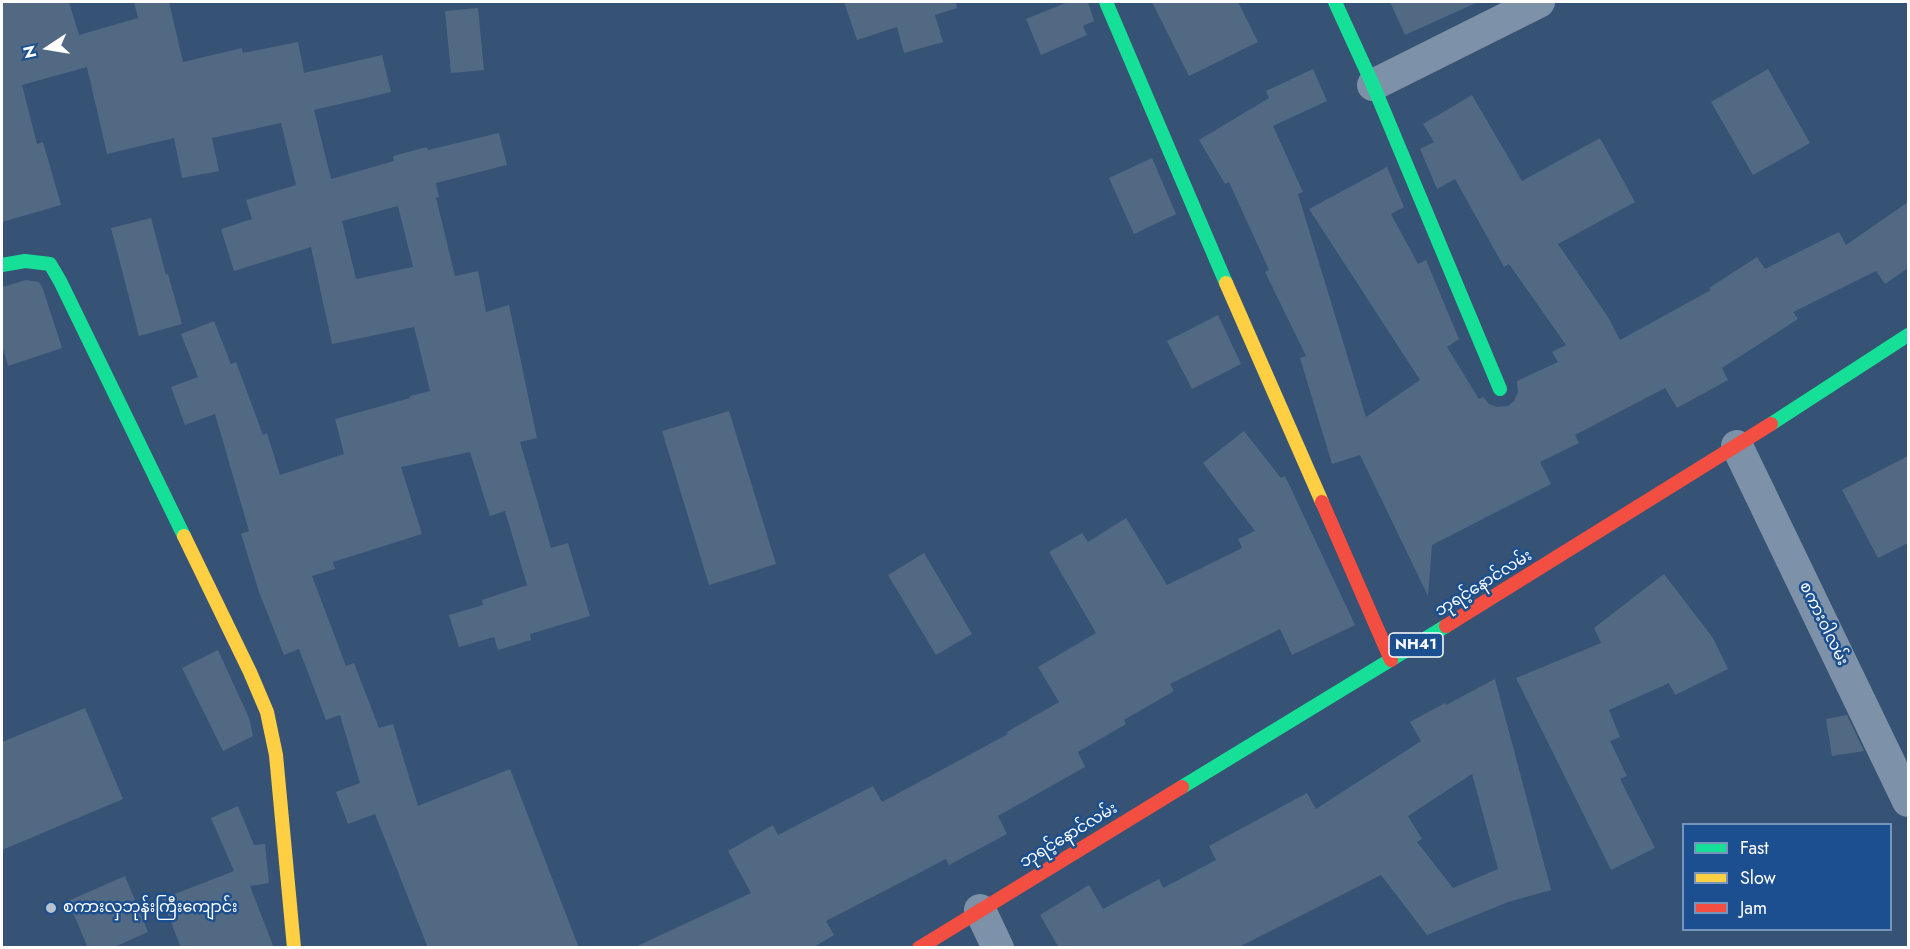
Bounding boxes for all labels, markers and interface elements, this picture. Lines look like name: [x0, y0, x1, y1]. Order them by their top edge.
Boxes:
north arrow: [18, 18, 78, 78]
text: N: [17, 43, 42, 60]
street label: ဘုရင့်နောင်လမ်း: [1432, 547, 1536, 621]
street label: စကားဝါလမ်း: [1794, 579, 1852, 669]
road number: NH41: [1389, 633, 1443, 657]
street label: ဘုရင့်နောင်လမ်း: [1017, 799, 1121, 873]
legend: [1682, 823, 1892, 931]
text: Fast: [1740, 835, 1769, 861]
text: Slow: [1740, 865, 1776, 891]
text: Jam: [1740, 895, 1767, 921]
place label: စကားလှဘုန်းကြီးကျောင်း: [63, 898, 238, 918]
marker: စကားလှဘုန်းကြီးကျောင်း: [44, 901, 58, 915]

